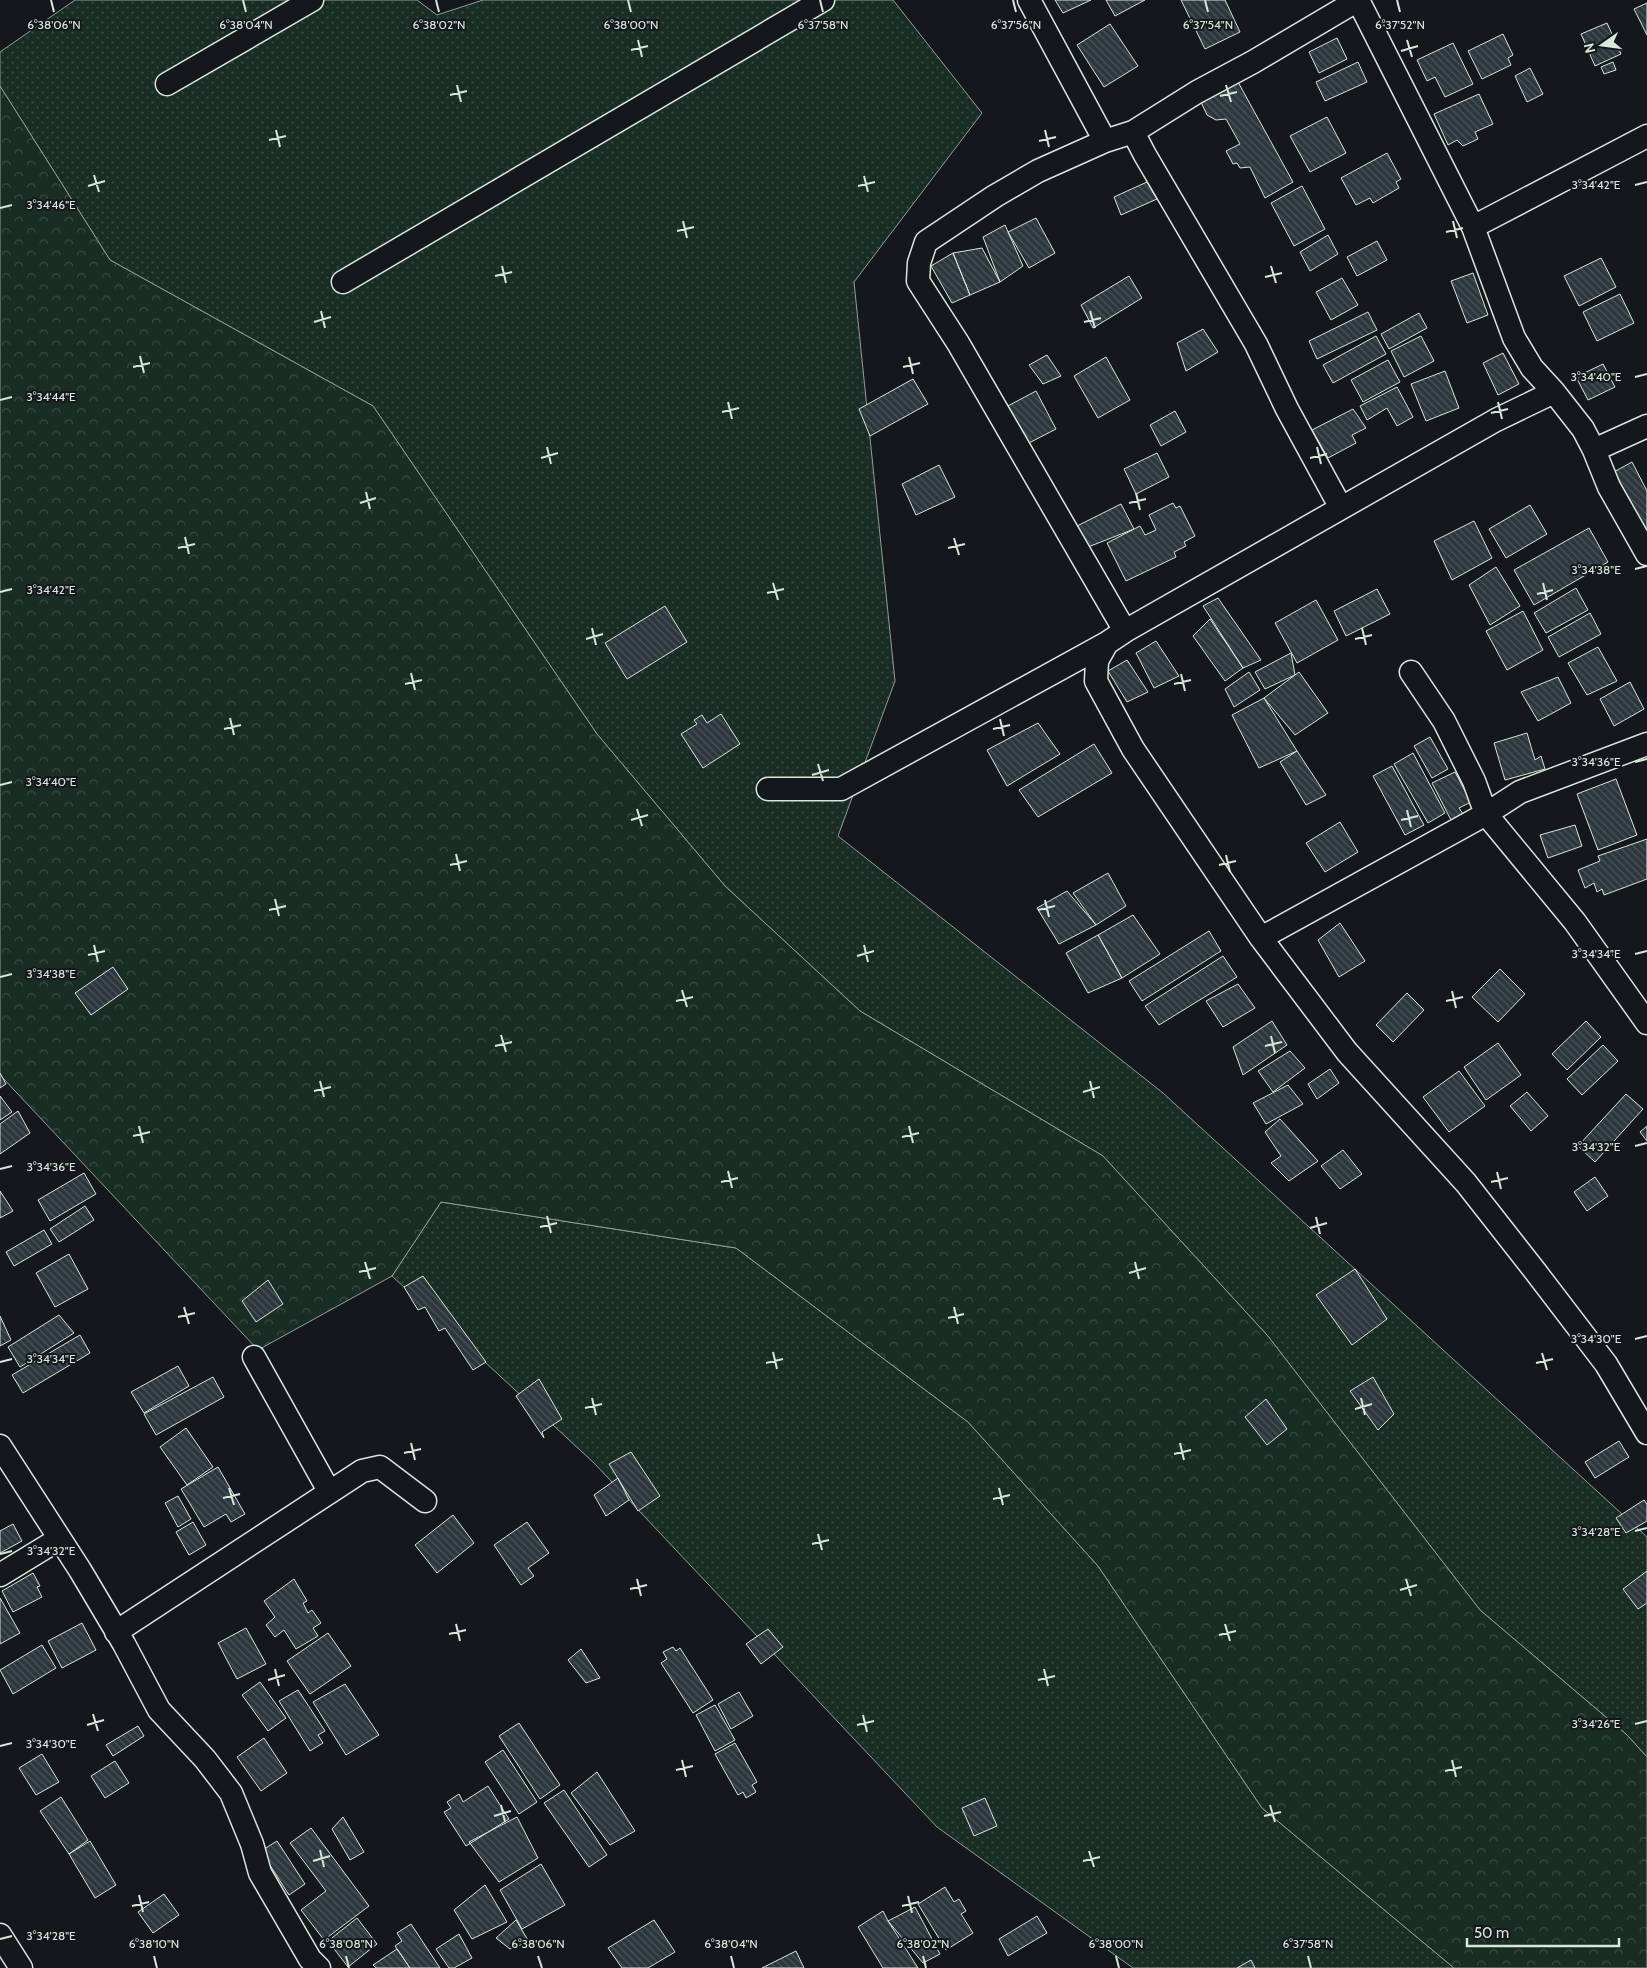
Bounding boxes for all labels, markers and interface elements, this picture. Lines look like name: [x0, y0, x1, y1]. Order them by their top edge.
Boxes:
text: 6°38'06"N: [27, 17, 81, 32]
text: 6°38'04"N: [219, 17, 273, 32]
text: 6°38'02"N: [413, 17, 465, 32]
text: 6°38'00"N: [603, 17, 659, 32]
text: 6°37'58"N: [798, 17, 848, 32]
text: 6°37'56"N: [991, 17, 1041, 32]
text: 6°37'54"N: [1183, 17, 1233, 32]
text: 6°37'52"N: [1375, 17, 1425, 32]
north arrow: [1577, 20, 1627, 70]
text: N: [1579, 41, 1599, 55]
text: 3°34'42"E: [1572, 177, 1621, 192]
text: 3°34'46"E: [26, 197, 76, 212]
text: 3°34'40"E: [1571, 369, 1622, 384]
text: 3°34'44"E: [26, 389, 76, 404]
text: 3°34'38"E: [1571, 562, 1621, 577]
text: 3°34'42"E: [27, 582, 76, 597]
text: 3°34'36"E: [1571, 754, 1621, 769]
text: 3°34'40"E: [26, 774, 77, 789]
text: 3°34'34"E: [1571, 946, 1621, 961]
text: 3°34'38"E: [26, 966, 76, 981]
text: 3°34'32"E: [1572, 1139, 1621, 1154]
text: 3°34'36"E: [26, 1159, 76, 1174]
text: 3°34'30"E: [1571, 1331, 1622, 1346]
text: 3°34'34"E: [26, 1351, 76, 1366]
text: 3°34'28"E: [1571, 1524, 1621, 1539]
text: 3°34'32"E: [27, 1543, 76, 1558]
text: 3°34'26"E: [1572, 1716, 1621, 1731]
text: 3°34'30"E: [26, 1736, 77, 1751]
scale bar: [1467, 1916, 1620, 1948]
text: 50 m: [1474, 1924, 1509, 1942]
text: 3°34'28"E: [26, 1928, 76, 1943]
text: 6°38'10"N: [129, 1936, 179, 1951]
text: 6°38'08"N: [319, 1936, 373, 1951]
text: 6°38'06"N: [511, 1936, 565, 1951]
text: 6°38'04"N: [704, 1936, 758, 1951]
text: 6°38'02"N: [897, 1936, 949, 1951]
text: 6°38'00"N: [1088, 1936, 1144, 1951]
text: 6°37'58"N: [1283, 1936, 1333, 1951]

